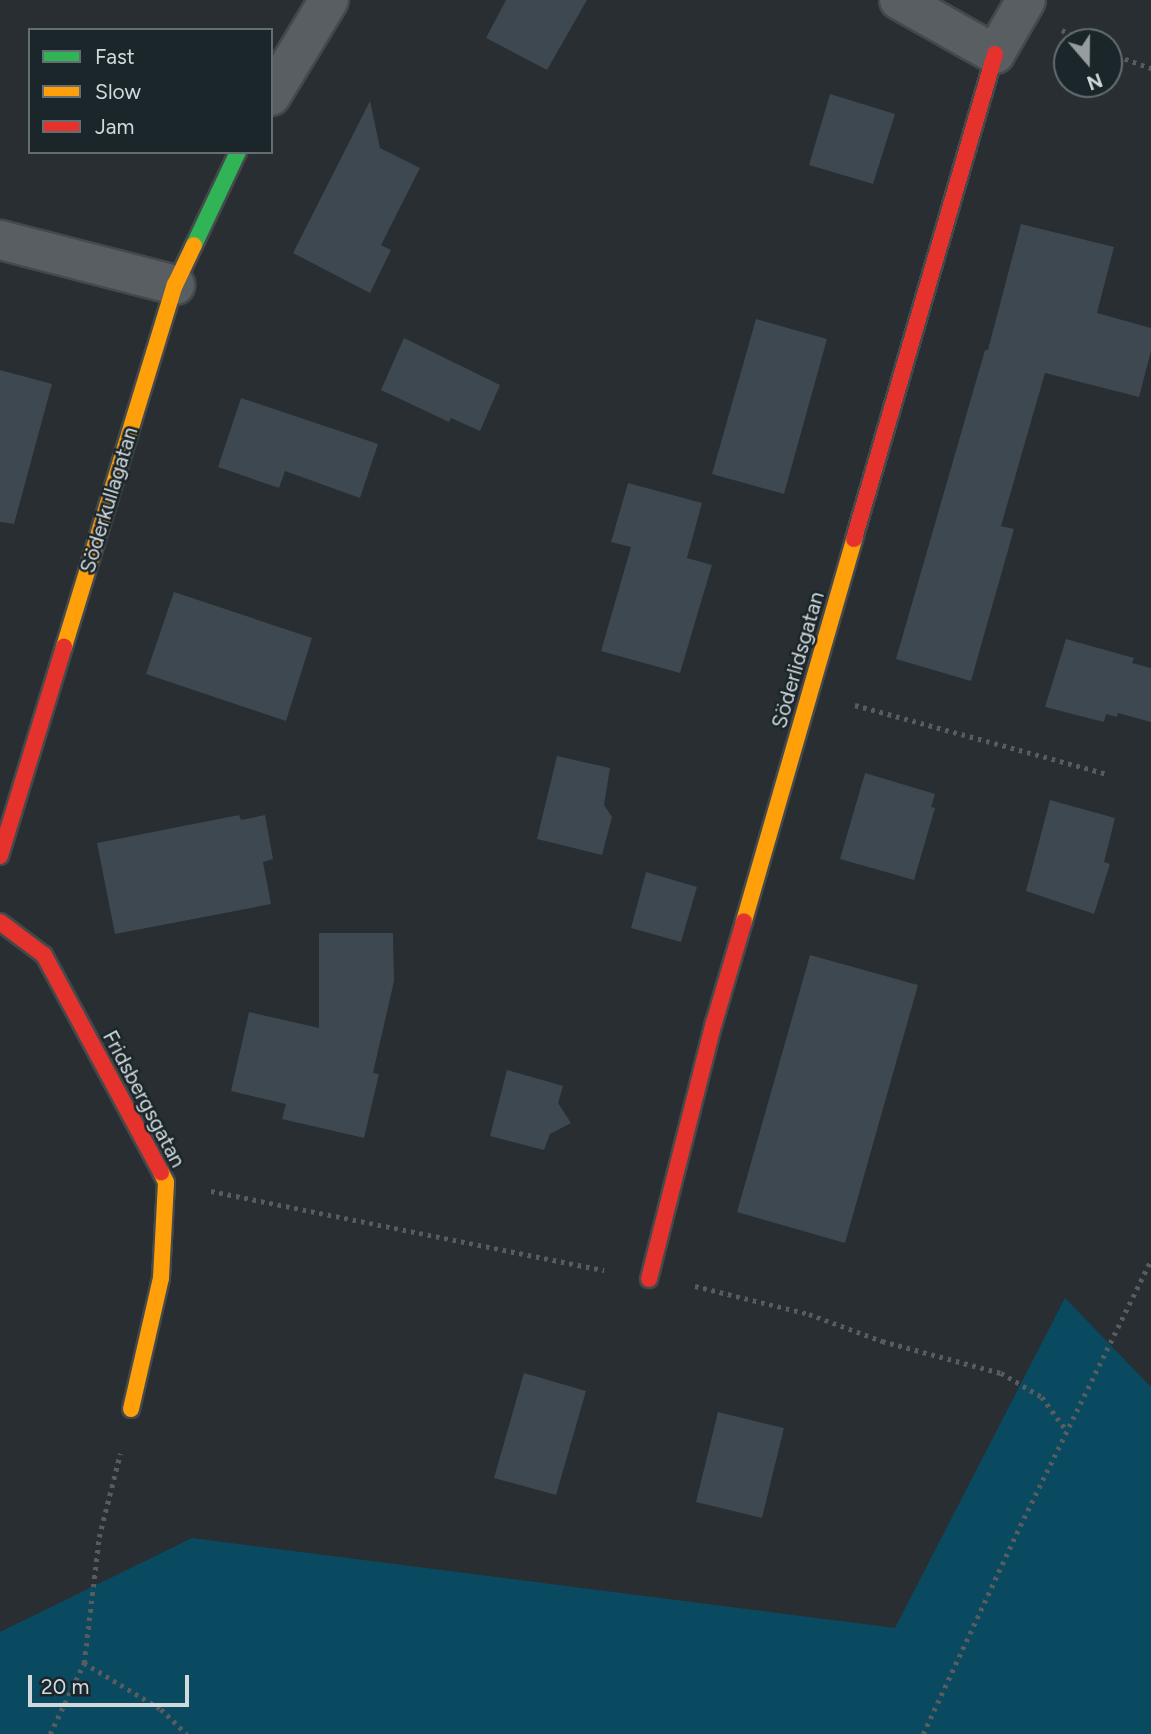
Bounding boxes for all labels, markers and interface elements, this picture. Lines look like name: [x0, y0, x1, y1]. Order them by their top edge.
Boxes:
legend: [28, 28, 273, 154]
north arrow: [1053, 28, 1123, 98]
text: Fast: [95, 44, 135, 69]
text: N: [1084, 68, 1106, 95]
text: Slow: [95, 79, 141, 104]
text: Jam: [95, 114, 134, 139]
street label: Söderkullagatan: [75, 424, 143, 576]
street label: Söderlidsgatan: [766, 589, 830, 731]
street label: Fridsbergsgatan: [97, 1026, 191, 1172]
scale bar: [32, 1660, 192, 1704]
text: 20 m: [41, 1674, 89, 1699]

